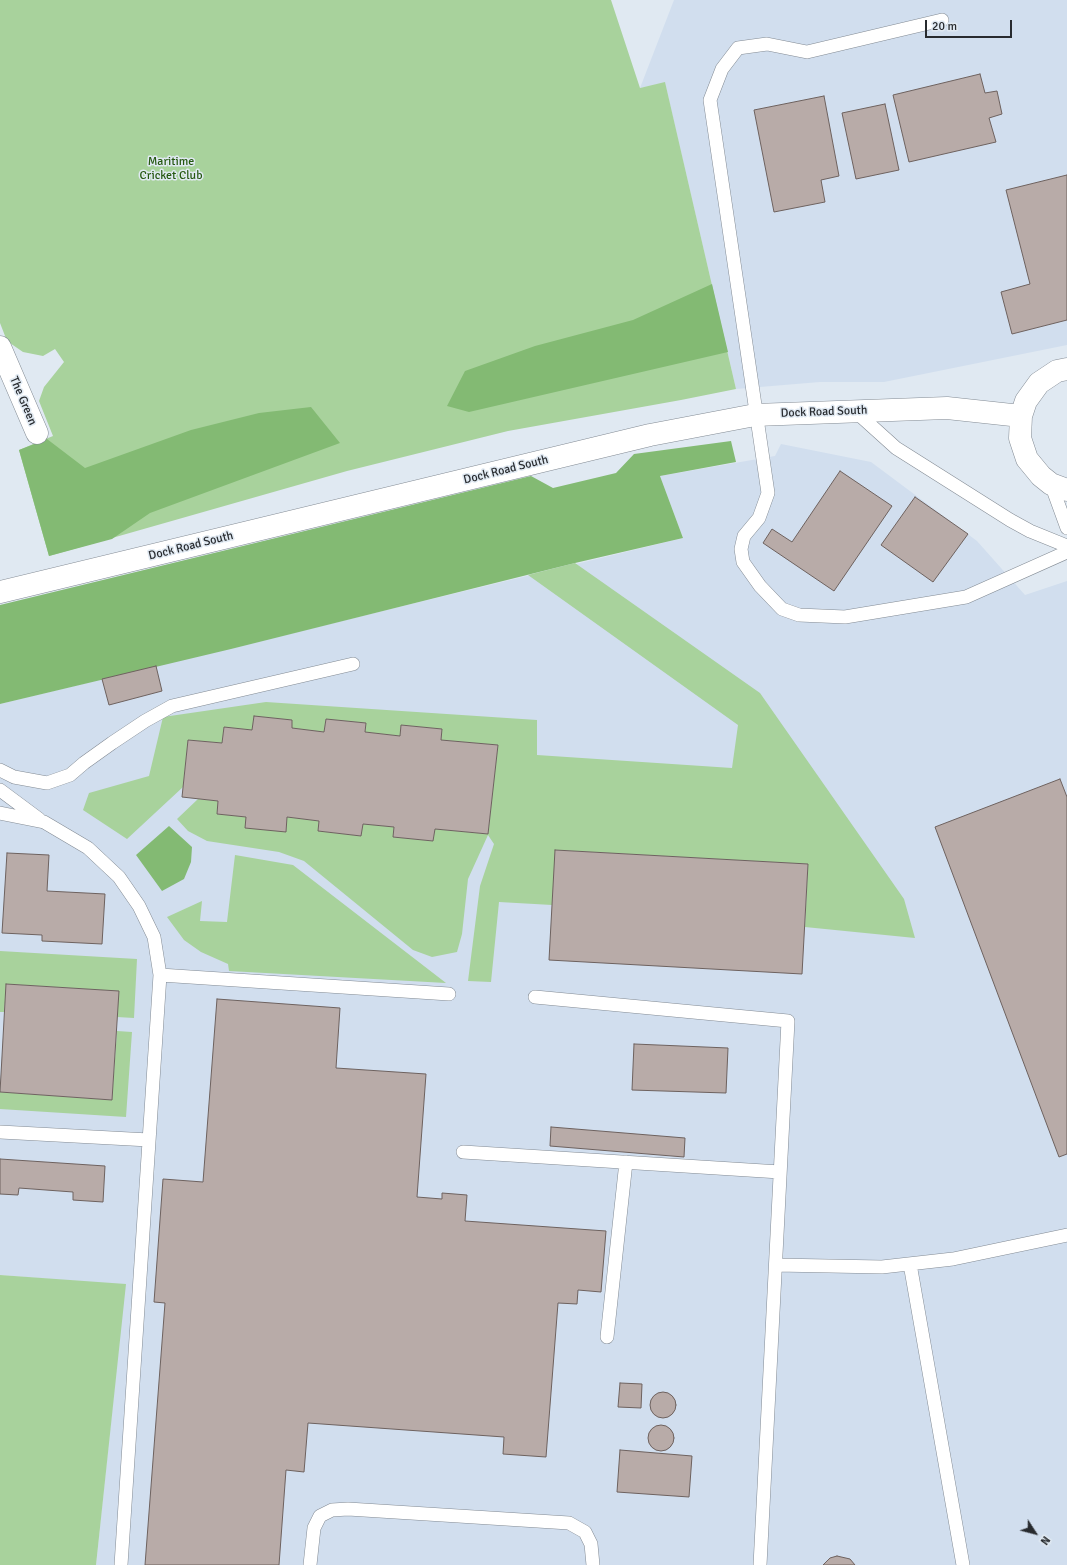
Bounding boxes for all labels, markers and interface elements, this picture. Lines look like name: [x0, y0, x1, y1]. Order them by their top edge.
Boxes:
scale bar: [927, 12, 1014, 38]
text: 20 m: [932, 19, 957, 34]
park label: Maritime Cricket Club: [140, 155, 202, 183]
street label: The Green: [6, 374, 40, 428]
street label: Dock Road South: [780, 403, 868, 421]
street label: Dock Road South: [462, 453, 550, 487]
street label: Dock Road South: [147, 529, 235, 563]
north arrow: [1015, 1513, 1055, 1553]
text: N: [1038, 1533, 1053, 1547]

